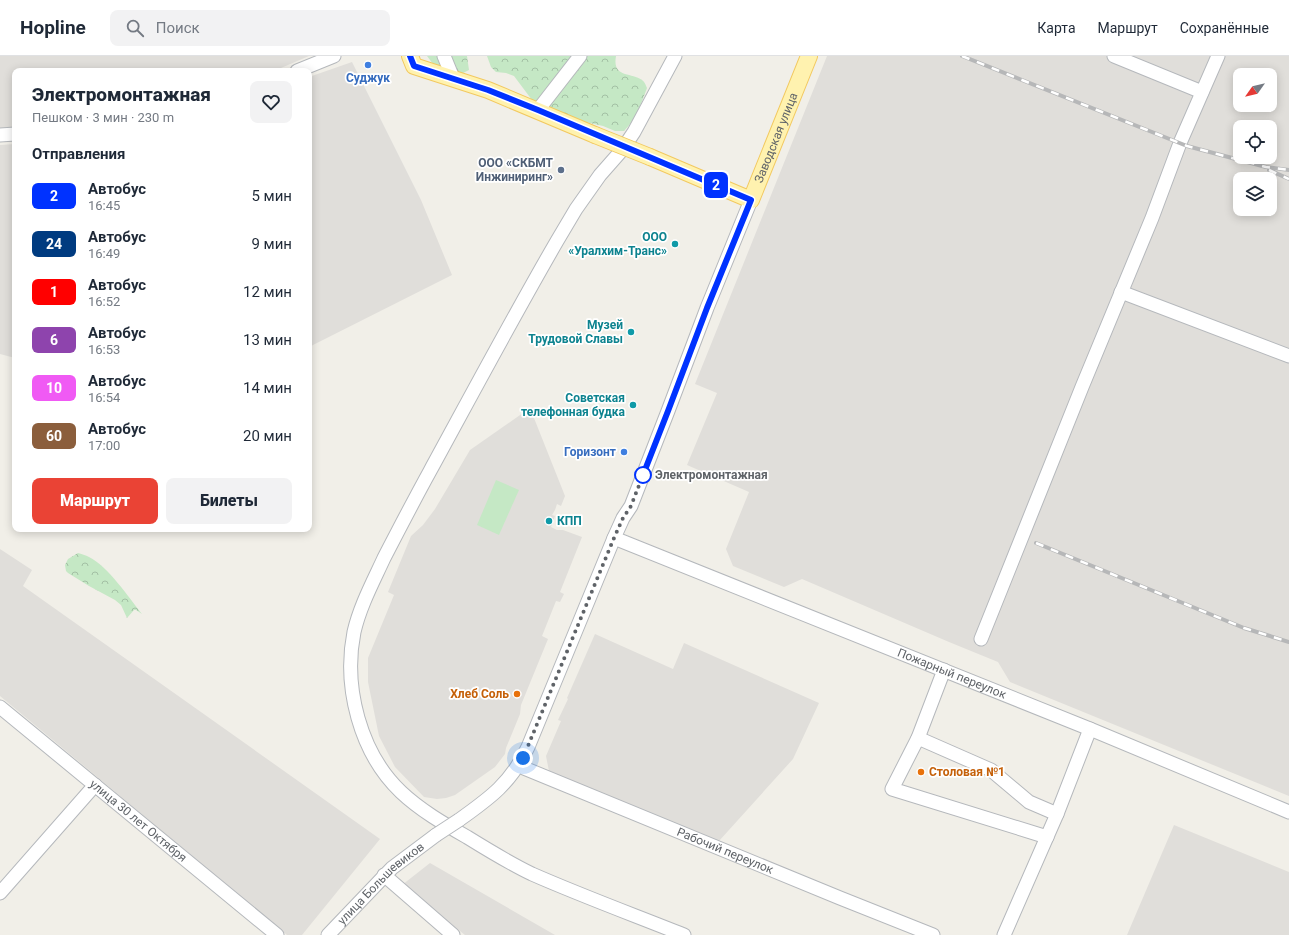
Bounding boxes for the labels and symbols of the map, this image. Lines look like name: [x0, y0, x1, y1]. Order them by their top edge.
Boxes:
marker: Суджук: [363, 60, 373, 70]
north arrow: [1233, 68, 1277, 112]
place label: Суджук: [346, 71, 390, 85]
street label: Заводская улица: [752, 90, 801, 185]
place label: ООО «СКБМТ Инжиниринг»: [476, 156, 554, 184]
marker: ООО «СКБМТ Инжиниринг»: [556, 165, 566, 175]
line badge: 2: [703, 172, 729, 198]
place label: ООО «Уралхим-Транс»: [568, 230, 667, 258]
marker: ООО «Уралхим-Транс»: [670, 239, 680, 249]
place label: Музей Трудовой Славы: [528, 318, 623, 346]
marker: Музей Трудовой Славы: [626, 327, 636, 337]
place label: Советская телефонная будка: [521, 391, 626, 419]
marker: Советская телефонная будка: [628, 400, 638, 410]
place label: Горизонт: [564, 445, 616, 459]
marker: Горизонт: [619, 447, 629, 457]
marker: Электромонтажная: [634, 466, 652, 484]
place label: Электромонтажная: [655, 468, 768, 482]
place label: КПП: [557, 514, 582, 528]
marker: КПП: [544, 516, 554, 526]
street label: Пожарный переулок: [895, 645, 1009, 702]
place label: Хлеб Соль: [450, 687, 509, 701]
marker: Хлеб Соль: [512, 689, 522, 699]
your location: [513, 748, 533, 768]
place label: Столовая №1: [929, 765, 1005, 779]
marker: Столовая №1: [916, 767, 926, 777]
street label: улица 30 лет Октября: [87, 777, 190, 865]
street label: Рабочий переулок: [675, 825, 776, 877]
street label: улица Большевиков: [335, 839, 427, 927]

